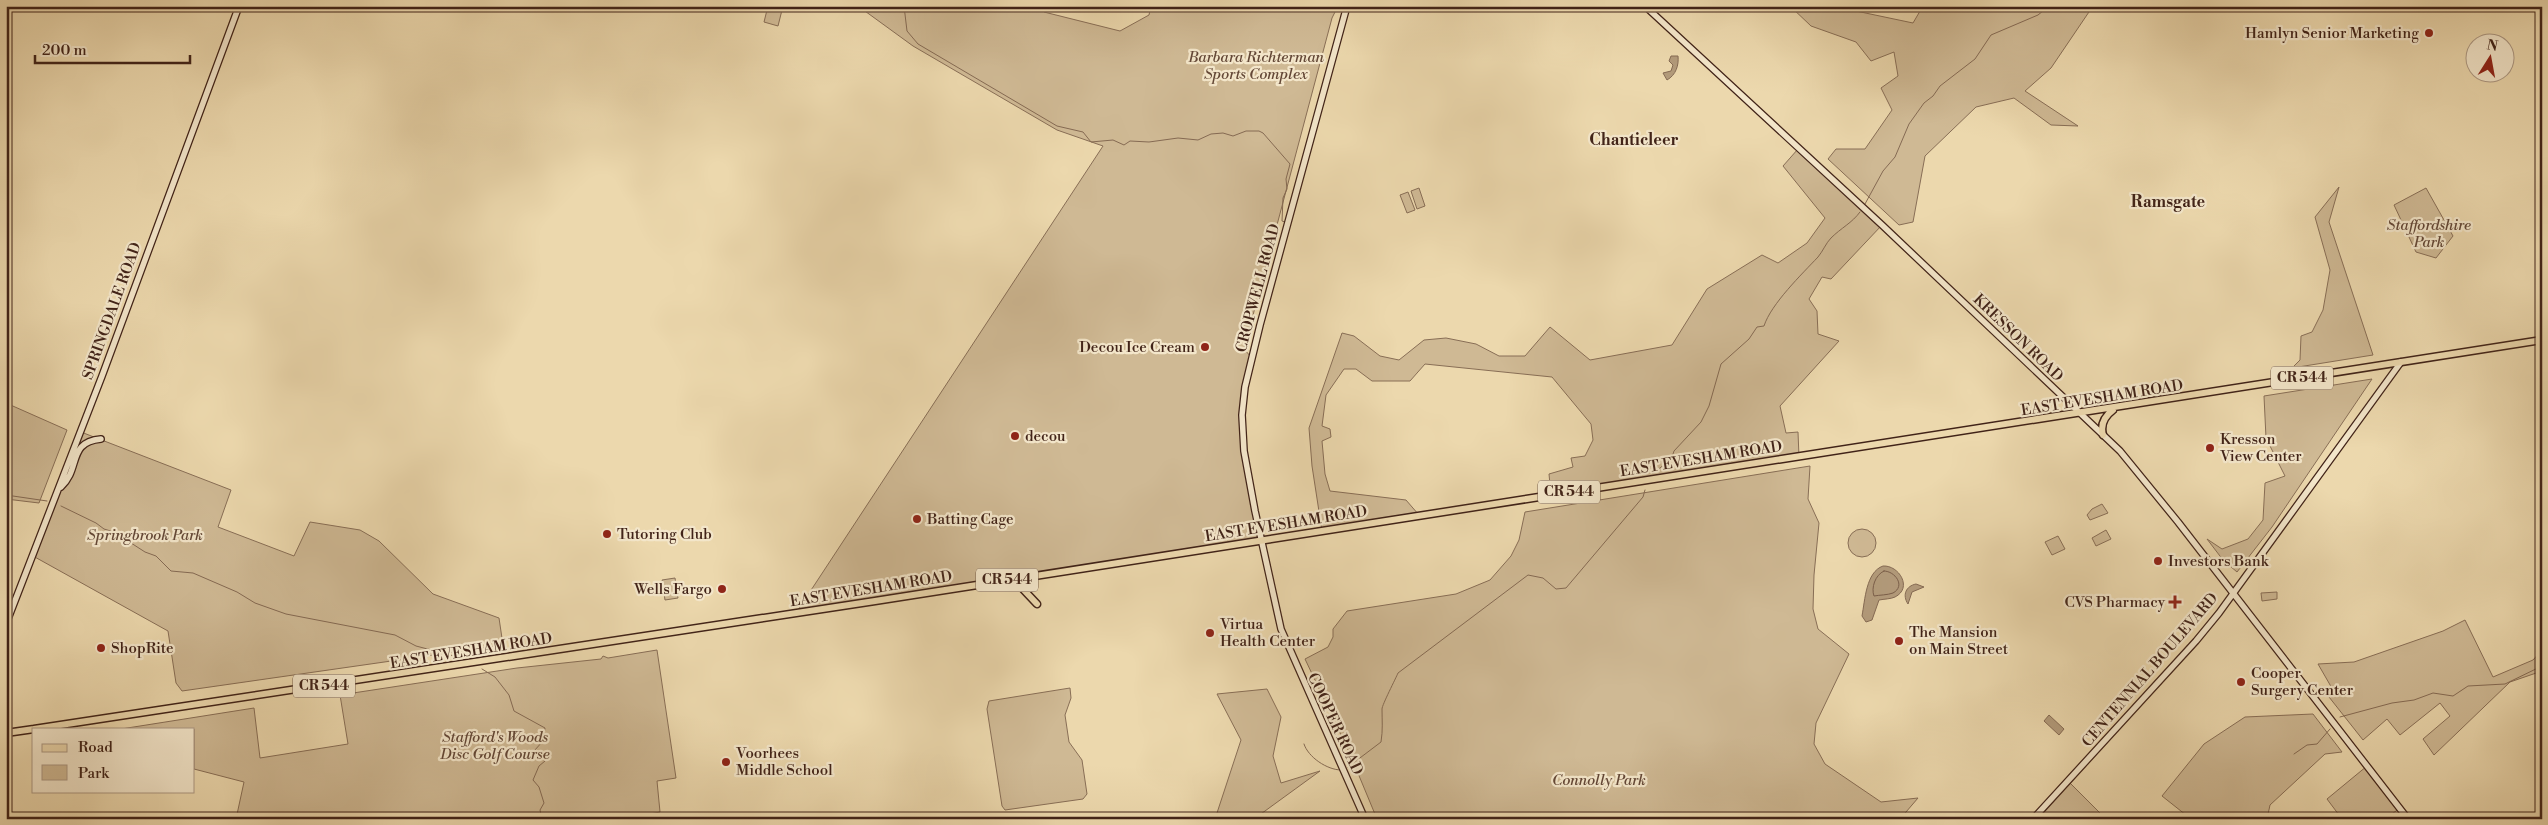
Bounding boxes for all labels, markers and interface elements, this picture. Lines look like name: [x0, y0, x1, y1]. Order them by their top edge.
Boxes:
place label: Hamlyn Senior Marketing: [2245, 24, 2419, 43]
marker: Hamlyn Senior Marketing: [2423, 27, 2435, 39]
scale bar: [35, 32, 190, 64]
north arrow: [2466, 32, 2516, 82]
text: N: [2485, 36, 2499, 56]
text: 200 m: [42, 41, 87, 60]
park label: Barbara Richterman Sports Complex: [1187, 48, 1324, 84]
district label: Chanticleer: [1589, 130, 1679, 150]
district label: Ramsgate: [2131, 192, 2206, 212]
park label: Staffordshire Park: [2387, 216, 2471, 252]
street label: CROPWELL ROAD: [1232, 221, 1284, 355]
street label: SPRINGDALE ROAD: [78, 240, 146, 382]
street label: KRESSON ROAD: [1969, 290, 2067, 386]
place label: Decou Ice Cream: [1079, 338, 1195, 357]
marker: Decou Ice Cream: [1199, 341, 1211, 353]
road number: CR 544: [2271, 366, 2333, 389]
street label: EAST EVESHAM ROAD: [2020, 376, 2184, 420]
place label: decou: [1025, 427, 1066, 446]
marker: decou: [1009, 430, 1021, 442]
place label: Kresson View Center: [2219, 430, 2302, 466]
street label: EAST EVESHAM ROAD: [1619, 437, 1783, 481]
marker: Kresson View Center: [2204, 442, 2216, 454]
road number: CR 544: [1538, 481, 1600, 504]
street label: EAST EVESHAM ROAD: [1204, 502, 1368, 546]
place label: Batting Cage: [926, 510, 1014, 529]
marker: Batting Cage: [911, 513, 923, 525]
place label: Tutoring Club: [617, 525, 712, 544]
park label: Springbrook Park: [87, 526, 203, 545]
marker: Tutoring Club: [601, 528, 613, 540]
place label: Investors Bank: [2168, 552, 2270, 571]
marker: Investors Bank: [2152, 555, 2164, 567]
street label: EAST EVESHAM ROAD: [789, 567, 953, 611]
road number: CR 544: [976, 568, 1038, 592]
place label: Wells Fargo: [633, 580, 712, 599]
marker: Wells Fargo: [716, 583, 728, 595]
street label: CENTENNIAL BOULEVARD: [2078, 589, 2222, 751]
place label: CVS Pharmacy: [2064, 593, 2166, 612]
marker: CVS Pharmacy: [2169, 596, 2181, 608]
place label: Virtua Health Center: [1219, 615, 1316, 651]
place label: The Mansion on Main Street: [1909, 623, 2009, 659]
marker: Virtua Health Center: [1204, 627, 1216, 639]
street label: EAST EVESHAM ROAD: [389, 629, 553, 673]
marker: The Mansion on Main Street: [1893, 635, 1905, 647]
place label: ShopRite: [111, 639, 174, 658]
marker: ShopRite: [95, 642, 107, 654]
place label: Cooper Surgery Center: [2251, 664, 2354, 700]
street label: COOPER ROAD: [1303, 670, 1367, 778]
road number: CR 544: [293, 674, 355, 698]
marker: Cooper Surgery Center: [2235, 676, 2247, 688]
legend: [32, 728, 195, 792]
park label: Stafford's Woods Disc Golf Course: [439, 728, 550, 764]
text: Road: [78, 738, 113, 757]
place label: Voorhees Middle School: [735, 744, 833, 780]
marker: Voorhees Middle School: [720, 756, 732, 768]
text: Park: [78, 764, 110, 783]
park label: Connolly Park: [1552, 771, 1646, 790]

